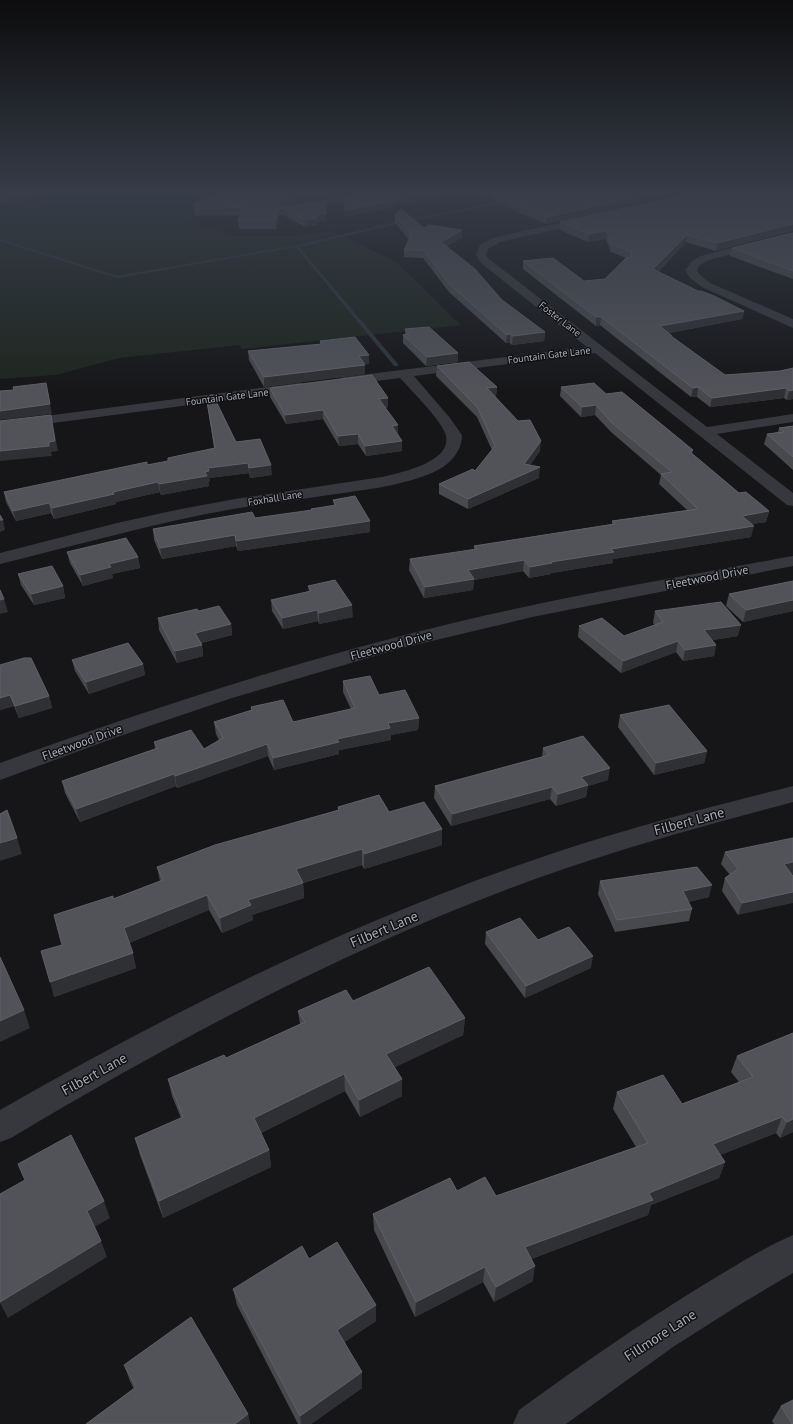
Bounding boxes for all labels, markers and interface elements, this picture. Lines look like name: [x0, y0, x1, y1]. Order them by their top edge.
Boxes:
street label: Foster Lane: [536, 299, 584, 339]
street label: Fountain Gate Lane: [507, 343, 591, 367]
street label: Fountain Gate Lane: [185, 385, 269, 409]
street label: Foxhall Lane: [247, 487, 303, 509]
street label: Fleetwood Drive: [664, 562, 750, 592]
street label: Fleetwood Drive: [349, 627, 433, 663]
street label: Fleetwood Drive: [40, 721, 124, 763]
street label: Filbert Lane: [652, 803, 726, 839]
street label: Filbert Lane: [347, 907, 421, 951]
street label: Filbert Lane: [58, 1049, 130, 1099]
street label: Fillmore Lane: [621, 1305, 699, 1365]

